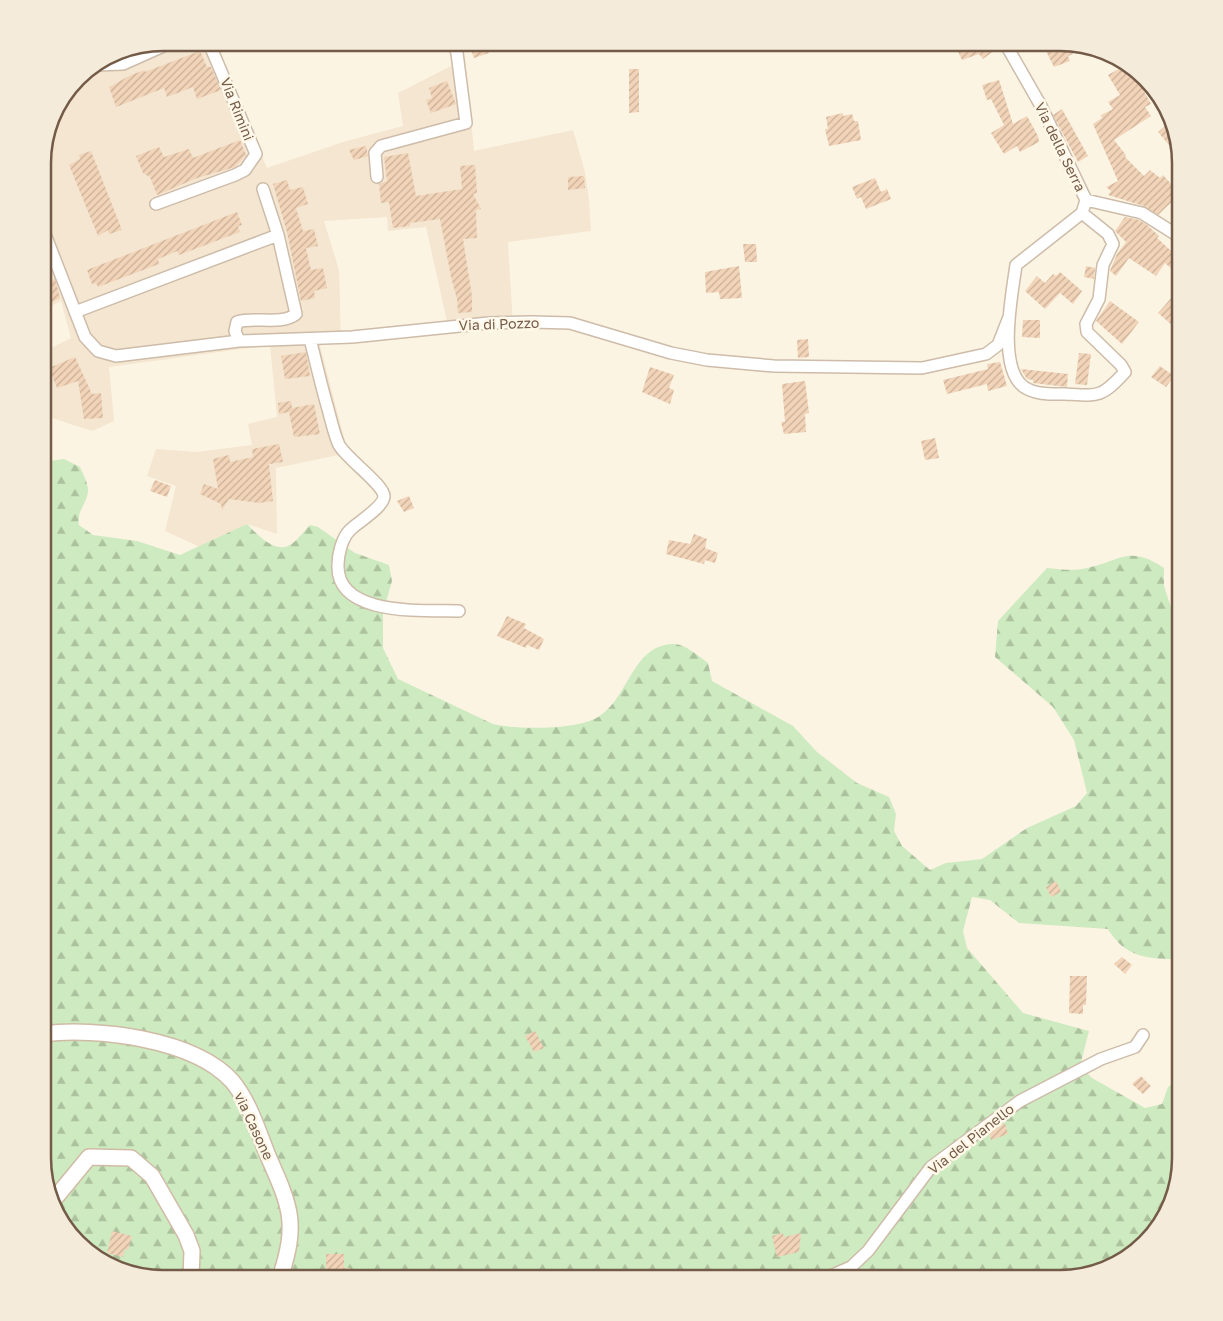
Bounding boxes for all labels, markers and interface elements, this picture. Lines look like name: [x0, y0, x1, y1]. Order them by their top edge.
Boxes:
street label: Via Rimini: [217, 75, 258, 143]
street label: Via della Serra: [1031, 99, 1089, 194]
street label: Via di Pozzo: [458, 314, 540, 333]
street label: via Casone: [231, 1089, 278, 1162]
street label: Via del Pianello: [924, 1100, 1017, 1177]

